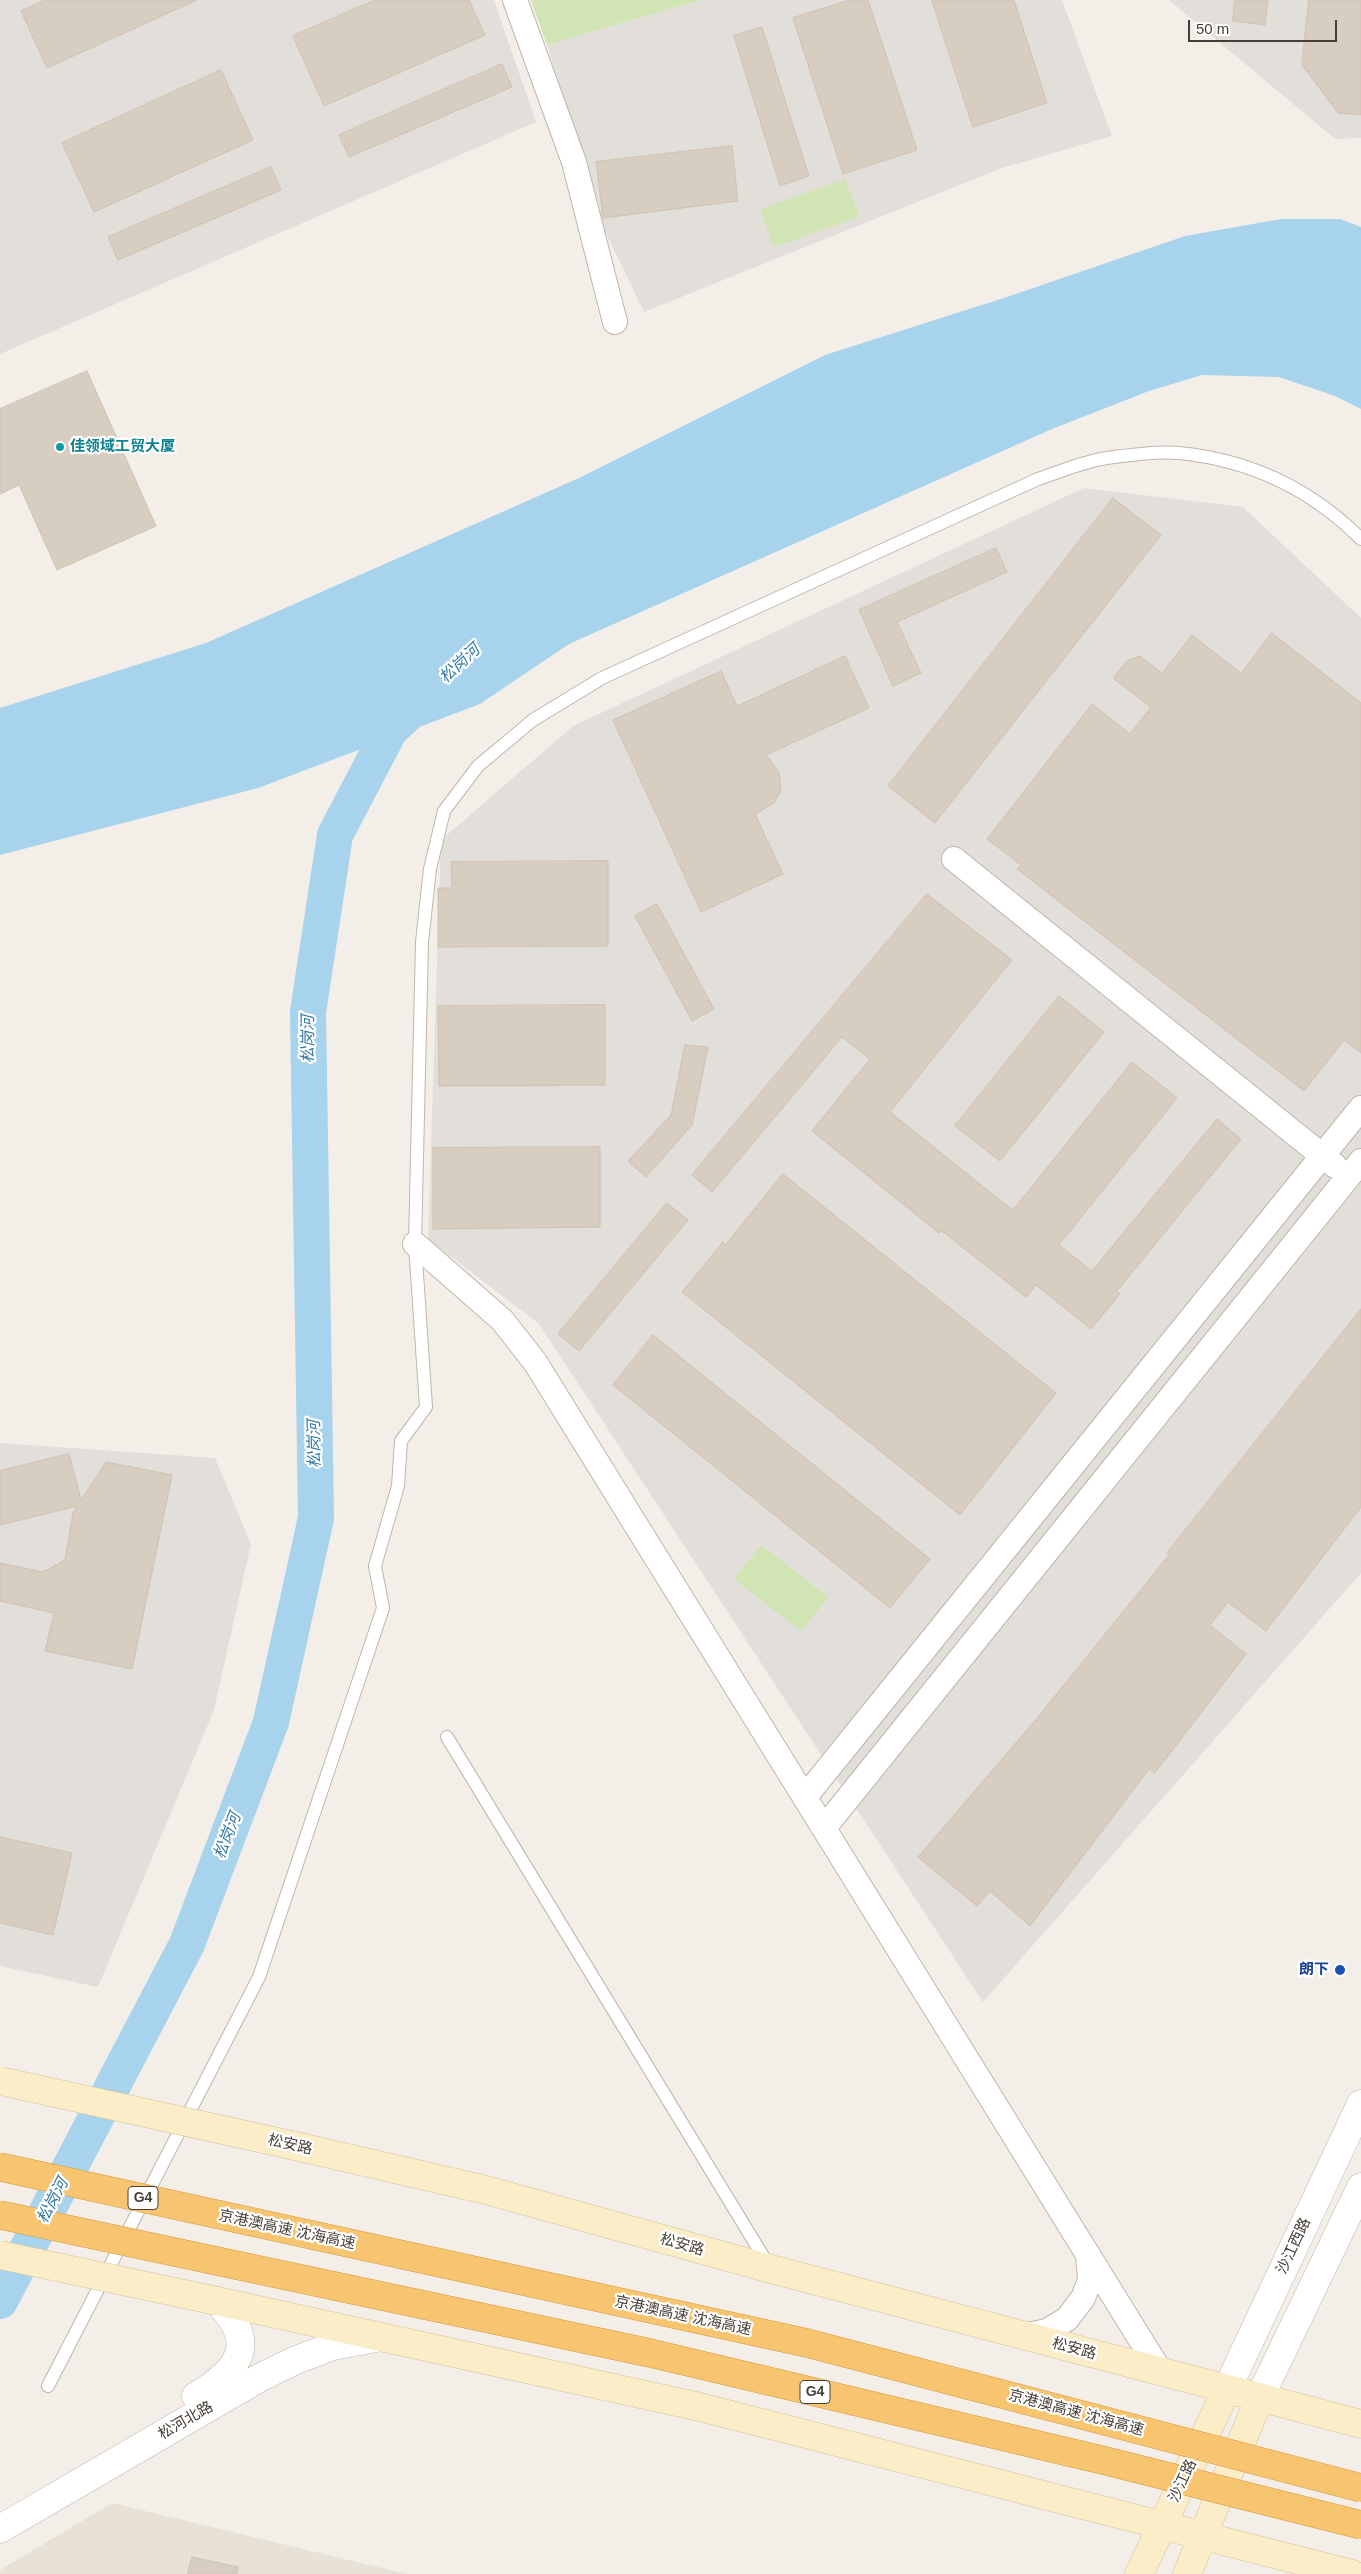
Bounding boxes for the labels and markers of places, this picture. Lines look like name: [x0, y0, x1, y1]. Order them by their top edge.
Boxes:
place label: 佳领域工贸大厦: [70, 438, 175, 456]
marker: 佳领域工贸大厦: [54, 441, 66, 453]
place label: 朗下: [1299, 1961, 1329, 1979]
marker: 朗下: [1333, 1963, 1347, 1977]

